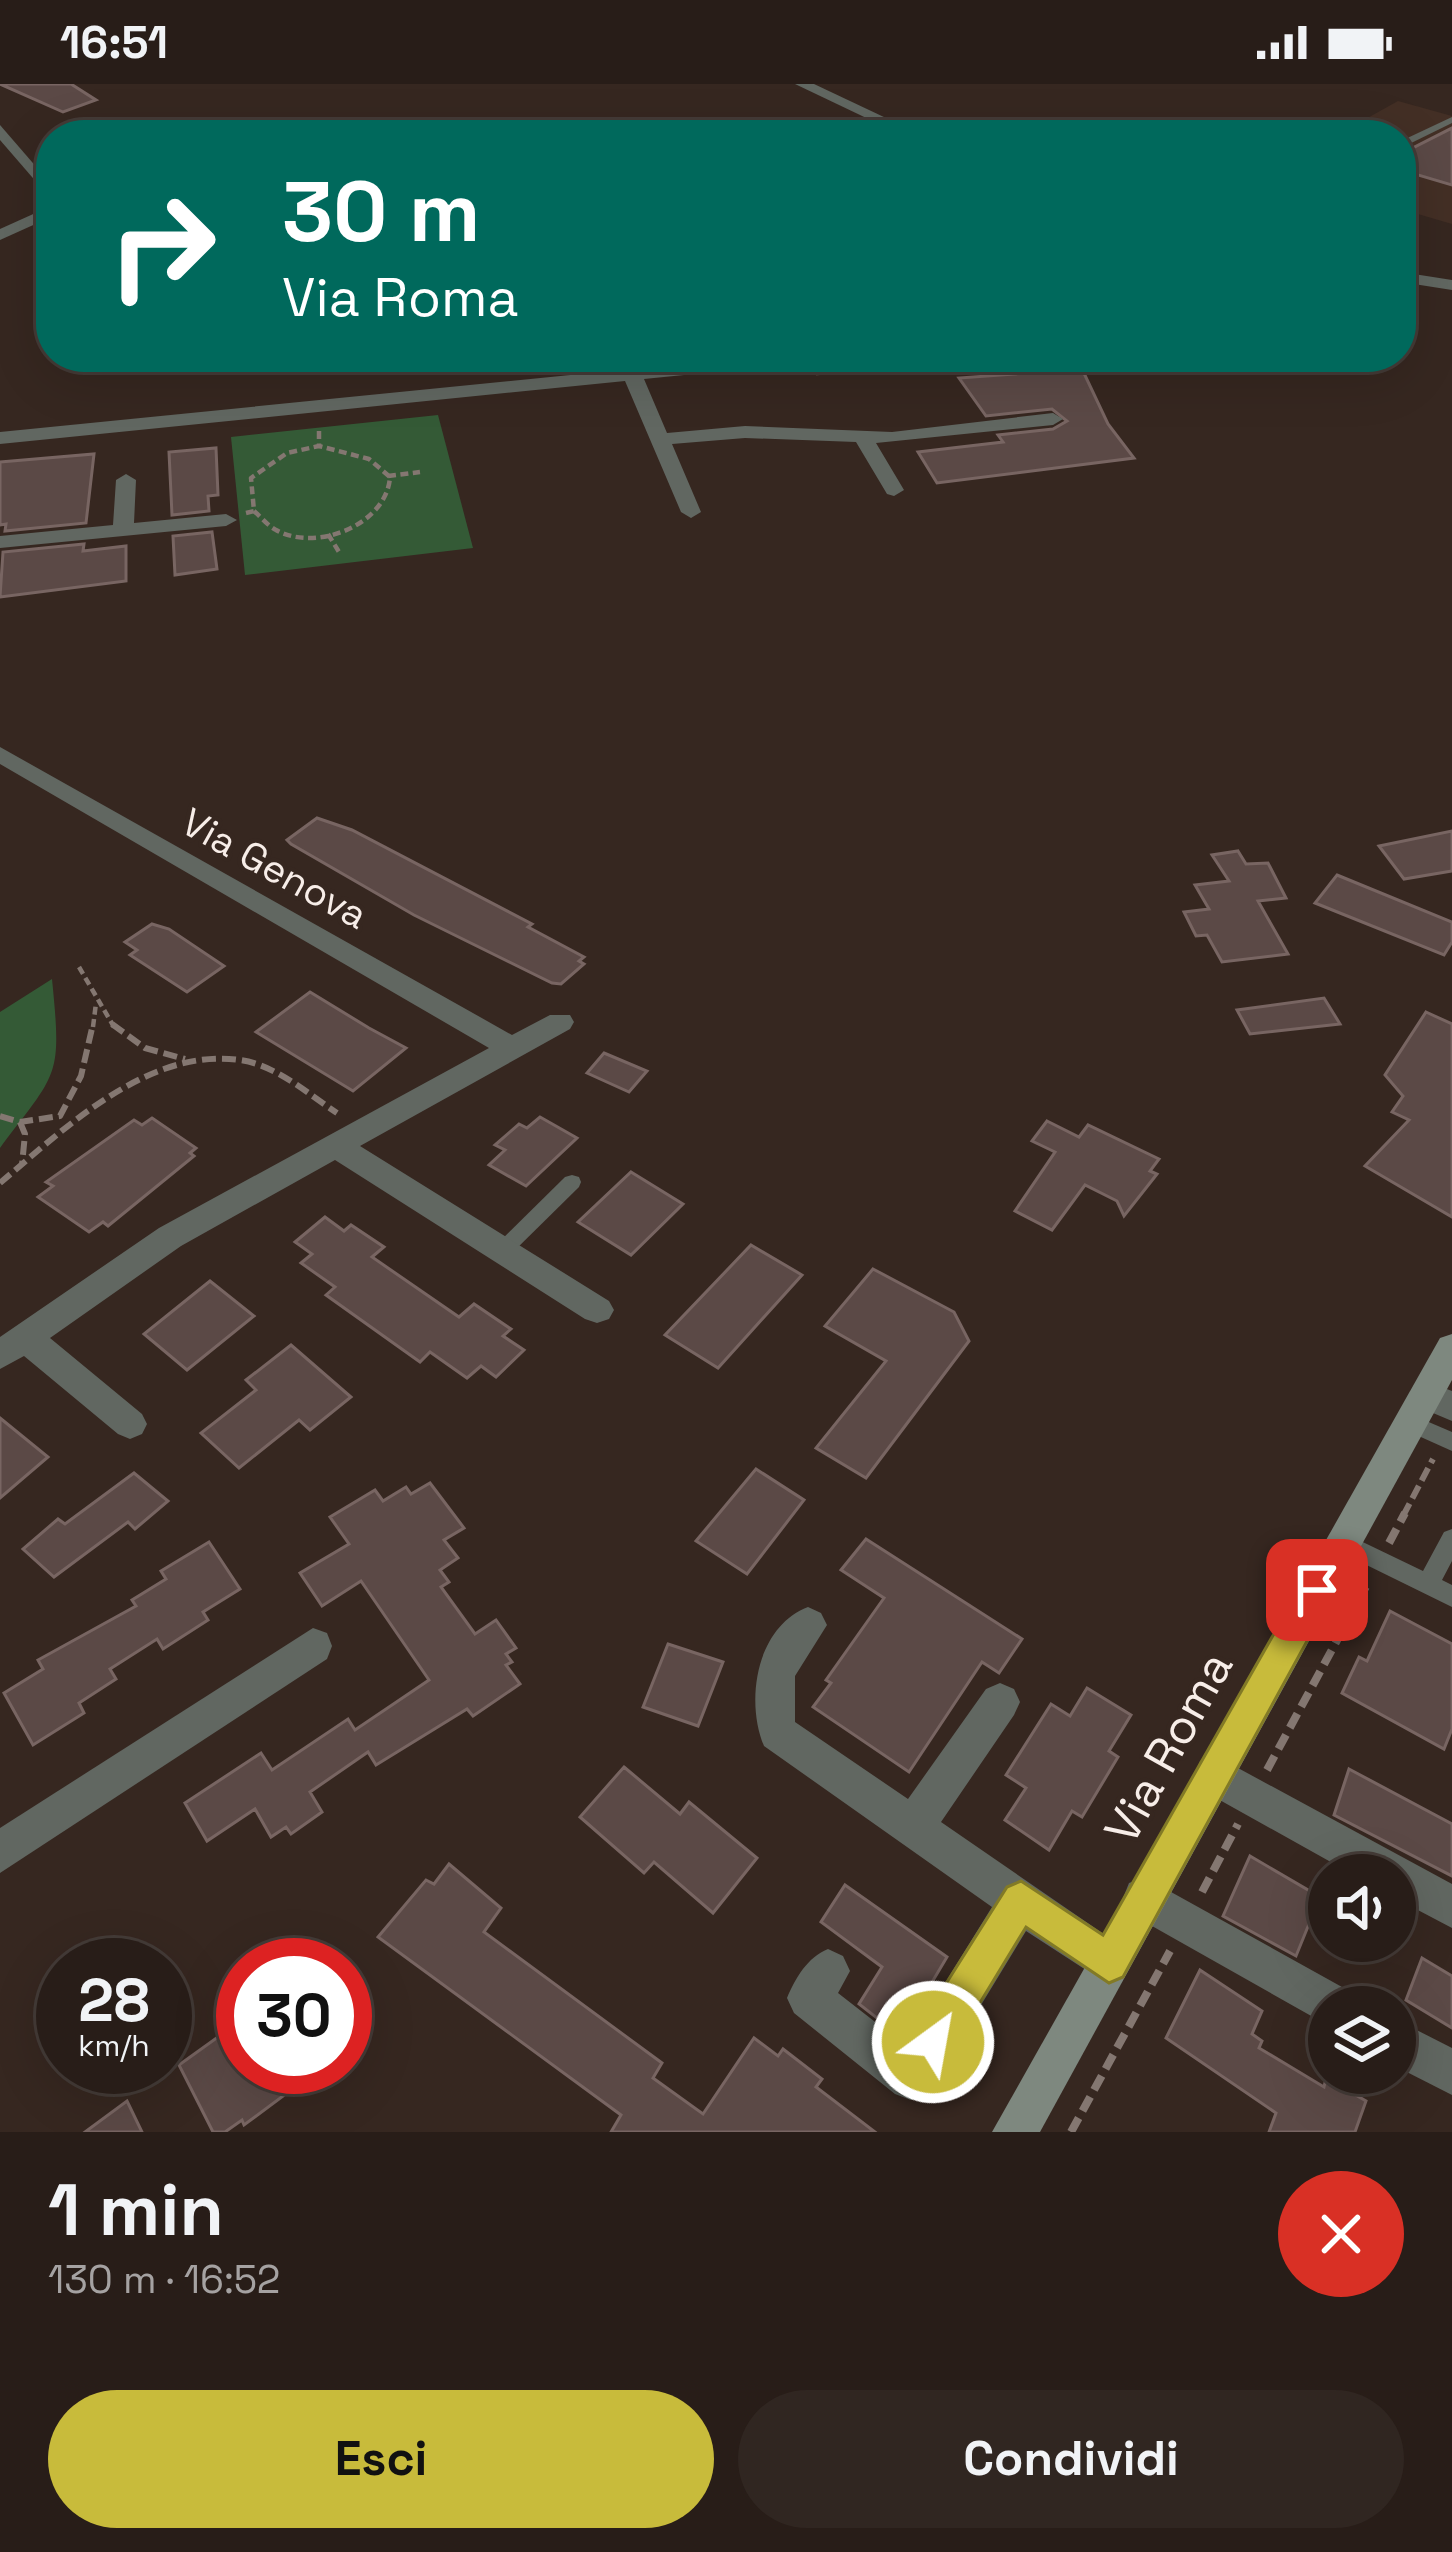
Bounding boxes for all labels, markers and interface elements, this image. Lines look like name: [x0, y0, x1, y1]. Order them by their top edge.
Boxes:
text: 16:51: [60, 14, 168, 71]
text: 30 m: [282, 158, 481, 266]
icon: right: [84, 168, 240, 324]
text: Via Roma: [282, 263, 519, 332]
street label: Via Genova: [173, 797, 376, 940]
pin: [1266, 1539, 1368, 1641]
icon: arrive: [1284, 1557, 1350, 1623]
street label: Via Roma: [1091, 1641, 1246, 1854]
map controls: [1308, 1854, 1416, 2094]
button: sound: [1308, 1854, 1416, 1962]
speed limit sign: 30: [216, 1938, 372, 2094]
text: 28: [78, 1962, 150, 2039]
position arrow: [870, 1979, 996, 2105]
button: layers: [1308, 1986, 1416, 2094]
text: km/h: [78, 2026, 150, 2065]
text: 1 min: [48, 2164, 224, 2256]
button: close: [1278, 2171, 1404, 2297]
text: 130 m · 16:52: [48, 2255, 280, 2304]
button: Esci: [48, 2390, 714, 2528]
button: Condividi: [738, 2390, 1404, 2528]

